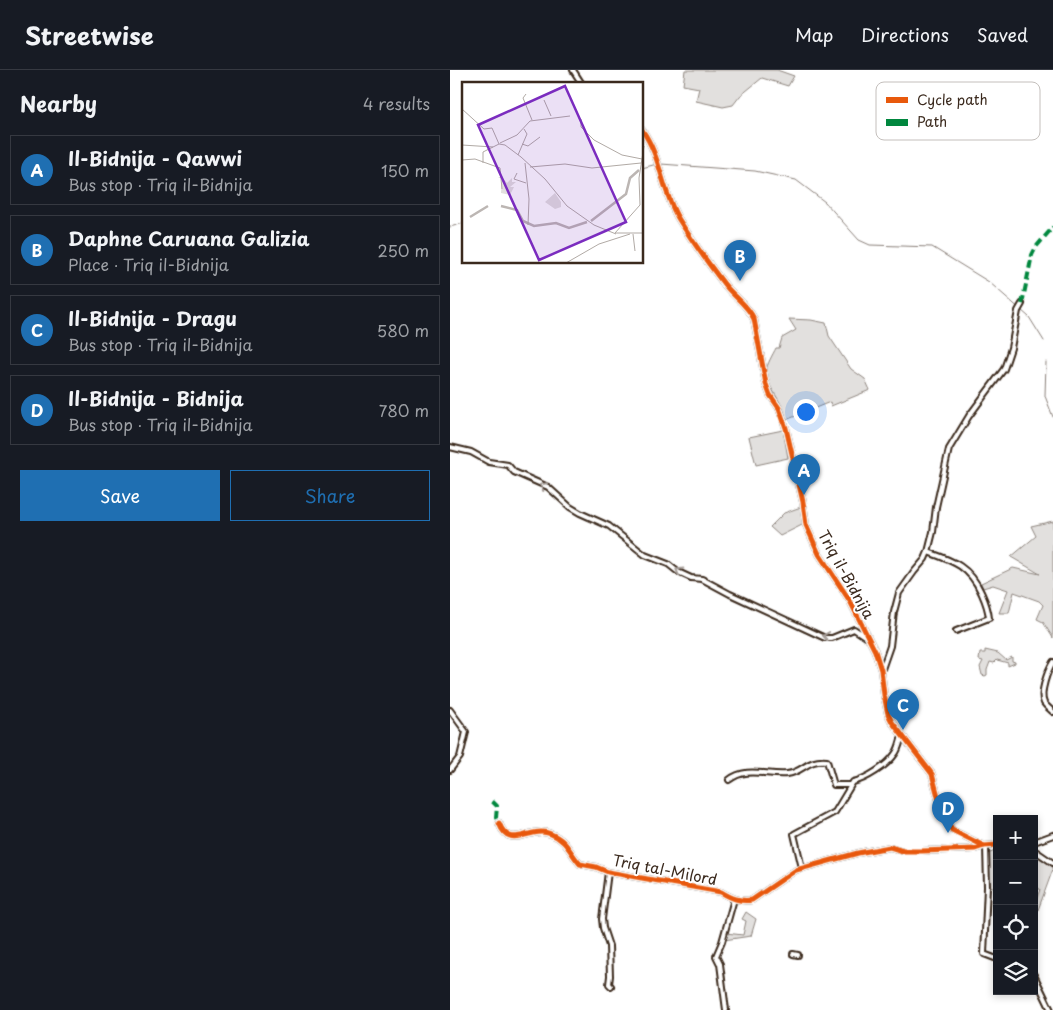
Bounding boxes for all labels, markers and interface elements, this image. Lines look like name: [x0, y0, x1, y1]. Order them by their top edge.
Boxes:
text: Streetwise: [25, 17, 154, 53]
text: Map: [795, 21, 833, 48]
text: Directions: [861, 21, 949, 48]
text: Saved: [977, 21, 1028, 48]
inset map: [462, 82, 644, 264]
legend: [876, 82, 1040, 140]
text: Nearby: [20, 87, 97, 119]
text: Cycle path: [917, 89, 988, 110]
text: 4 results: [363, 91, 430, 115]
text: Path: [917, 111, 947, 132]
text: Il-Bidnija - Qawwi: [68, 144, 242, 172]
text: A: [31, 158, 43, 182]
text: 150 m: [381, 158, 429, 182]
text: Bus stop · Triq il-Bidnija: [68, 172, 253, 196]
text: Daphne Caruana Galizia: [68, 224, 310, 252]
text: B: [32, 238, 42, 262]
text: 250 m: [378, 238, 429, 262]
pin: B: [724, 240, 756, 281]
text: Place · Triq il-Bidnija: [68, 252, 229, 276]
text: Il-Bidnija - Dragu: [68, 304, 237, 332]
text: C: [31, 318, 43, 342]
text: 580 m: [377, 318, 429, 342]
text: Bus stop · Triq il-Bidnija: [68, 332, 253, 356]
text: Il-Bidnija - Bidnija: [68, 384, 244, 412]
text: D: [31, 398, 43, 422]
text: 780 m: [379, 398, 429, 422]
your location: [793, 399, 819, 425]
text: Bus stop · Triq il-Bidnija: [68, 412, 253, 436]
pin: A: [788, 454, 820, 495]
button: Save: [20, 470, 220, 521]
button: Share: [230, 470, 430, 521]
one-way arrow: [539, 481, 548, 492]
street label: Triq il-Bidnija: [813, 525, 881, 623]
one-way arrow: [675, 567, 684, 577]
one-way arrow: [822, 631, 831, 641]
pin: C: [887, 689, 919, 730]
pin: D: [932, 792, 964, 833]
map controls: [993, 815, 1038, 995]
button: +: [993, 815, 1038, 860]
street label: Triq tal-Milord: [611, 848, 719, 890]
button: −: [993, 860, 1038, 905]
button: locate: [993, 905, 1038, 950]
button: layers: [993, 950, 1038, 995]

